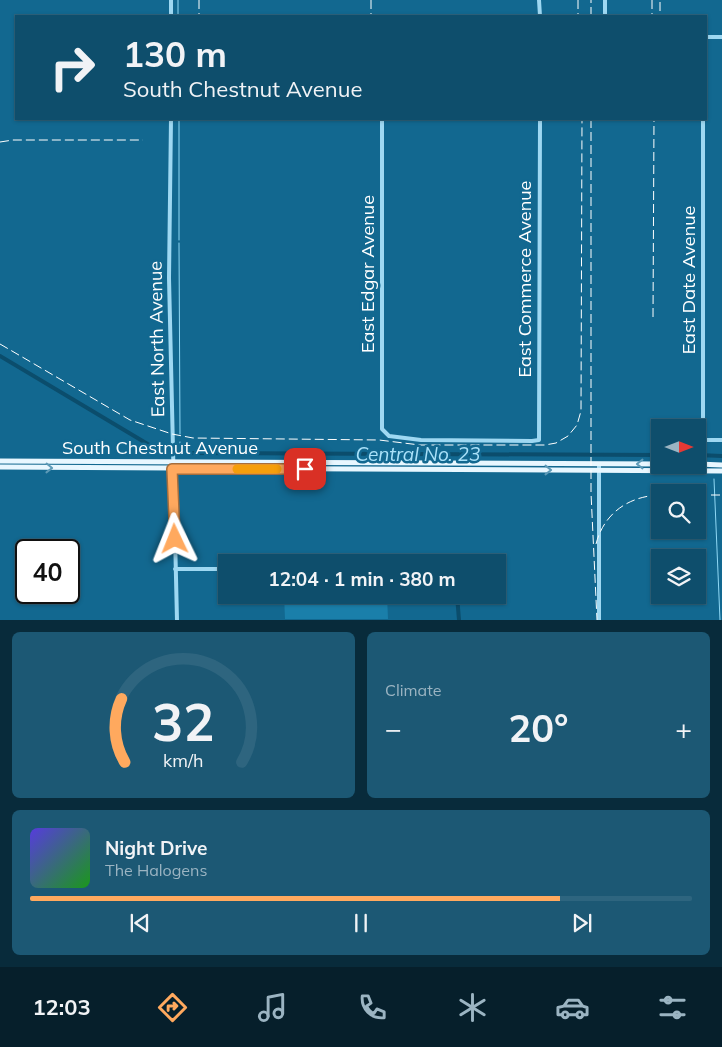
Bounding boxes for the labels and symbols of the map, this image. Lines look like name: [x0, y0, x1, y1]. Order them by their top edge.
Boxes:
street label: East Commerce Avenue: [513, 181, 536, 377]
street label: East Edgar Avenue: [356, 195, 379, 353]
street label: East Date Avenue: [677, 206, 700, 354]
street label: East North Avenue: [144, 261, 169, 417]
north arrow: [651, 419, 706, 474]
street label: South Chestnut Avenue: [62, 436, 258, 459]
water label: Central No. 23: [356, 442, 480, 466]
pin: [284, 448, 326, 490]
one-way arrow: [635, 459, 643, 469]
one-way arrow: [45, 463, 53, 473]
one-way arrow: [544, 465, 552, 475]
position arrow: [148, 512, 200, 564]
speed limit sign: 40: [15, 539, 80, 604]

